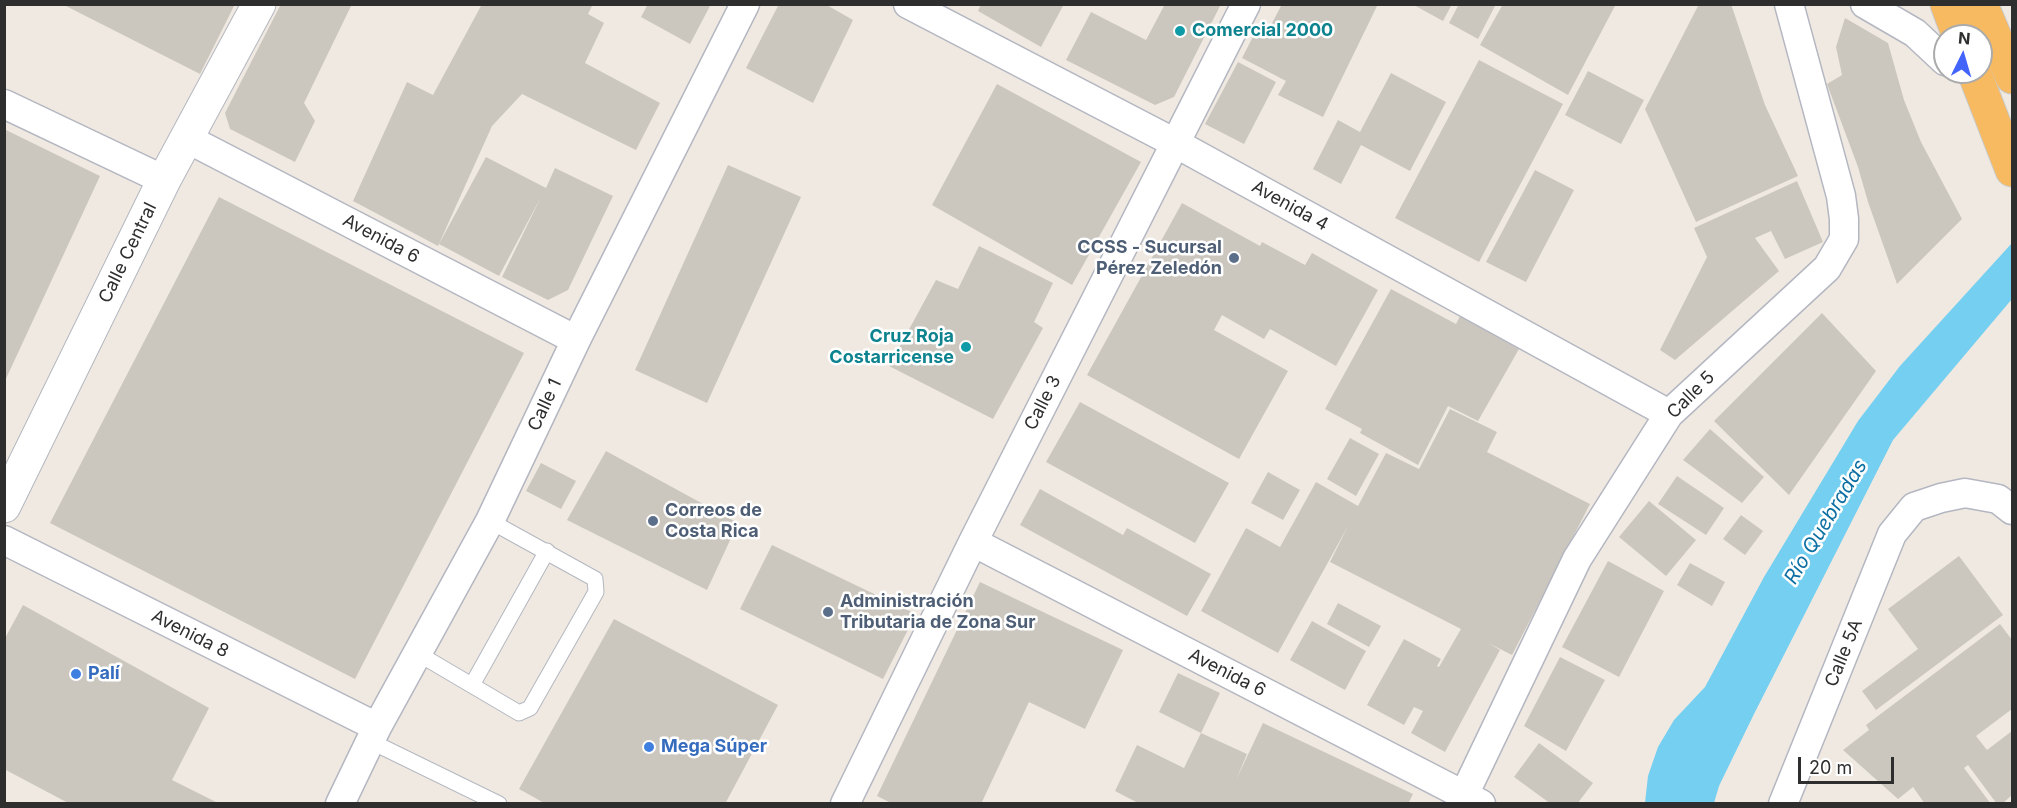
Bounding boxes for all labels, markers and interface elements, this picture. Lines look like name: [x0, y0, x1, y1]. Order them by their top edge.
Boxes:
place label: Comercial 2000: [1192, 20, 1333, 42]
marker: Comercial 2000: [1173, 24, 1187, 38]
north arrow: [1933, 24, 1993, 84]
text: N: [1957, 28, 1971, 49]
street label: Avenida 4: [1248, 176, 1332, 236]
street label: Calle Central: [94, 199, 162, 307]
street label: Avenida 6: [339, 210, 423, 268]
place label: CCSS - Sucursal Pérez Zeledón: [1077, 237, 1222, 280]
marker: CCSS - Sucursal Pérez Zeledón: [1227, 251, 1241, 265]
place label: Cruz Roja Costarricense: [829, 326, 954, 368]
marker: Cruz Roja Costarricense: [959, 340, 973, 354]
street label: Calle 5: [1663, 367, 1719, 423]
street label: Calle 3: [1020, 372, 1066, 434]
street label: Calle 1: [524, 376, 566, 434]
water label: Río Quebradas: [1779, 455, 1873, 589]
place label: Correos de Costa Rica: [665, 500, 762, 542]
marker: Correos de Costa Rica: [646, 514, 660, 528]
place label: Administración Tributaria de Zona Sur: [840, 591, 1036, 634]
street label: Avenida 8: [148, 605, 232, 663]
marker: Administración Tributaria de Zona Sur: [821, 605, 835, 619]
street label: Calle 5A: [1821, 616, 1867, 690]
street label: Avenida 6: [1185, 644, 1269, 702]
place label: Palí: [88, 663, 120, 685]
marker: Palí: [69, 667, 83, 681]
place label: Mega Súper: [661, 736, 767, 758]
marker: Mega Súper: [642, 740, 656, 754]
scale bar: [1801, 745, 1897, 783]
text: 20 m: [1809, 757, 1852, 778]

